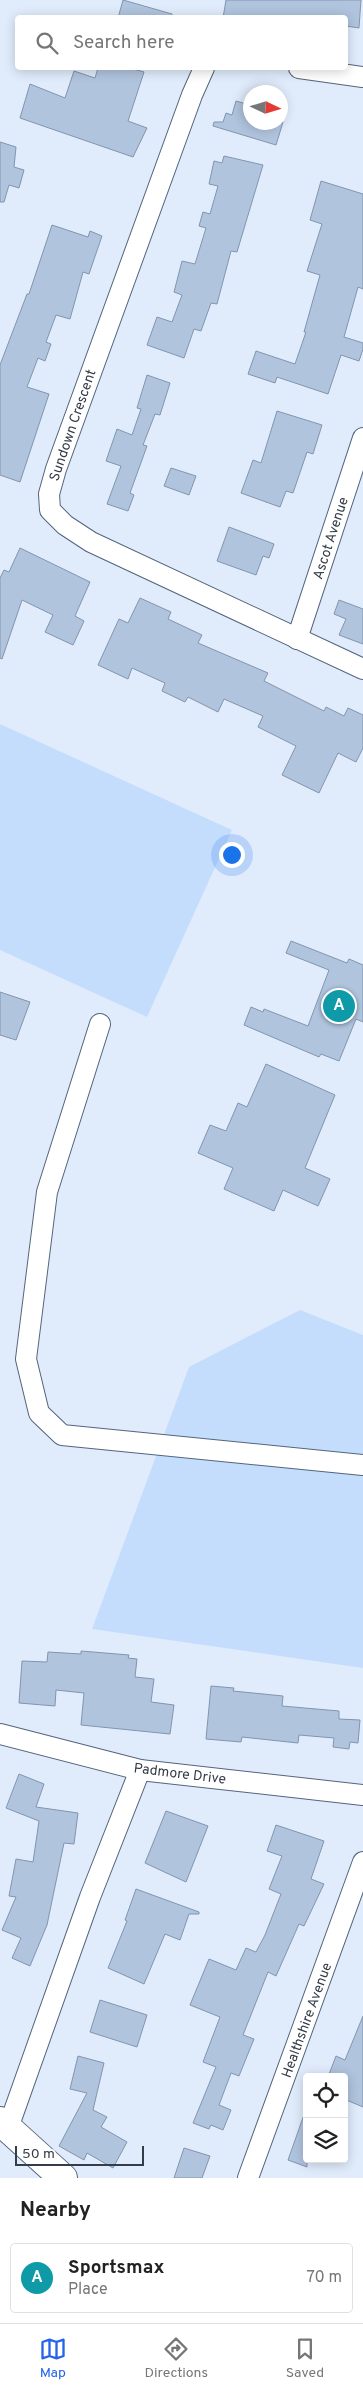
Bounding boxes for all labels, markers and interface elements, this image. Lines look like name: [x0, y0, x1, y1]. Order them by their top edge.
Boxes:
search box: [15, 15, 348, 70]
icon: search: [33, 29, 61, 57]
text: Search here: [73, 31, 175, 55]
north arrow: [243, 85, 288, 130]
street label: Sundown Crescent: [46, 367, 100, 484]
street label: Ascot Avenue: [310, 495, 353, 582]
your location: [219, 842, 245, 868]
pin: A: [323, 987, 355, 1025]
street label: Padmore Drive: [133, 1760, 227, 1789]
street label: Healthshire Avenue: [279, 1961, 336, 2080]
map controls: [303, 2073, 348, 2163]
button: locate: [303, 2073, 348, 2118]
button: layers: [303, 2118, 348, 2163]
scale bar: [15, 2143, 144, 2166]
text: 50 m: [22, 2146, 55, 2163]
text: Nearby: [20, 2197, 91, 2224]
text: Sportsmax: [68, 2256, 164, 2280]
text: A: [31, 2268, 43, 2288]
text: 70 m: [307, 2268, 342, 2288]
text: Place: [68, 2280, 108, 2300]
tab: Map: [39, 2335, 67, 2382]
tab: Directions: [144, 2335, 208, 2382]
tab: Saved: [286, 2335, 324, 2382]

